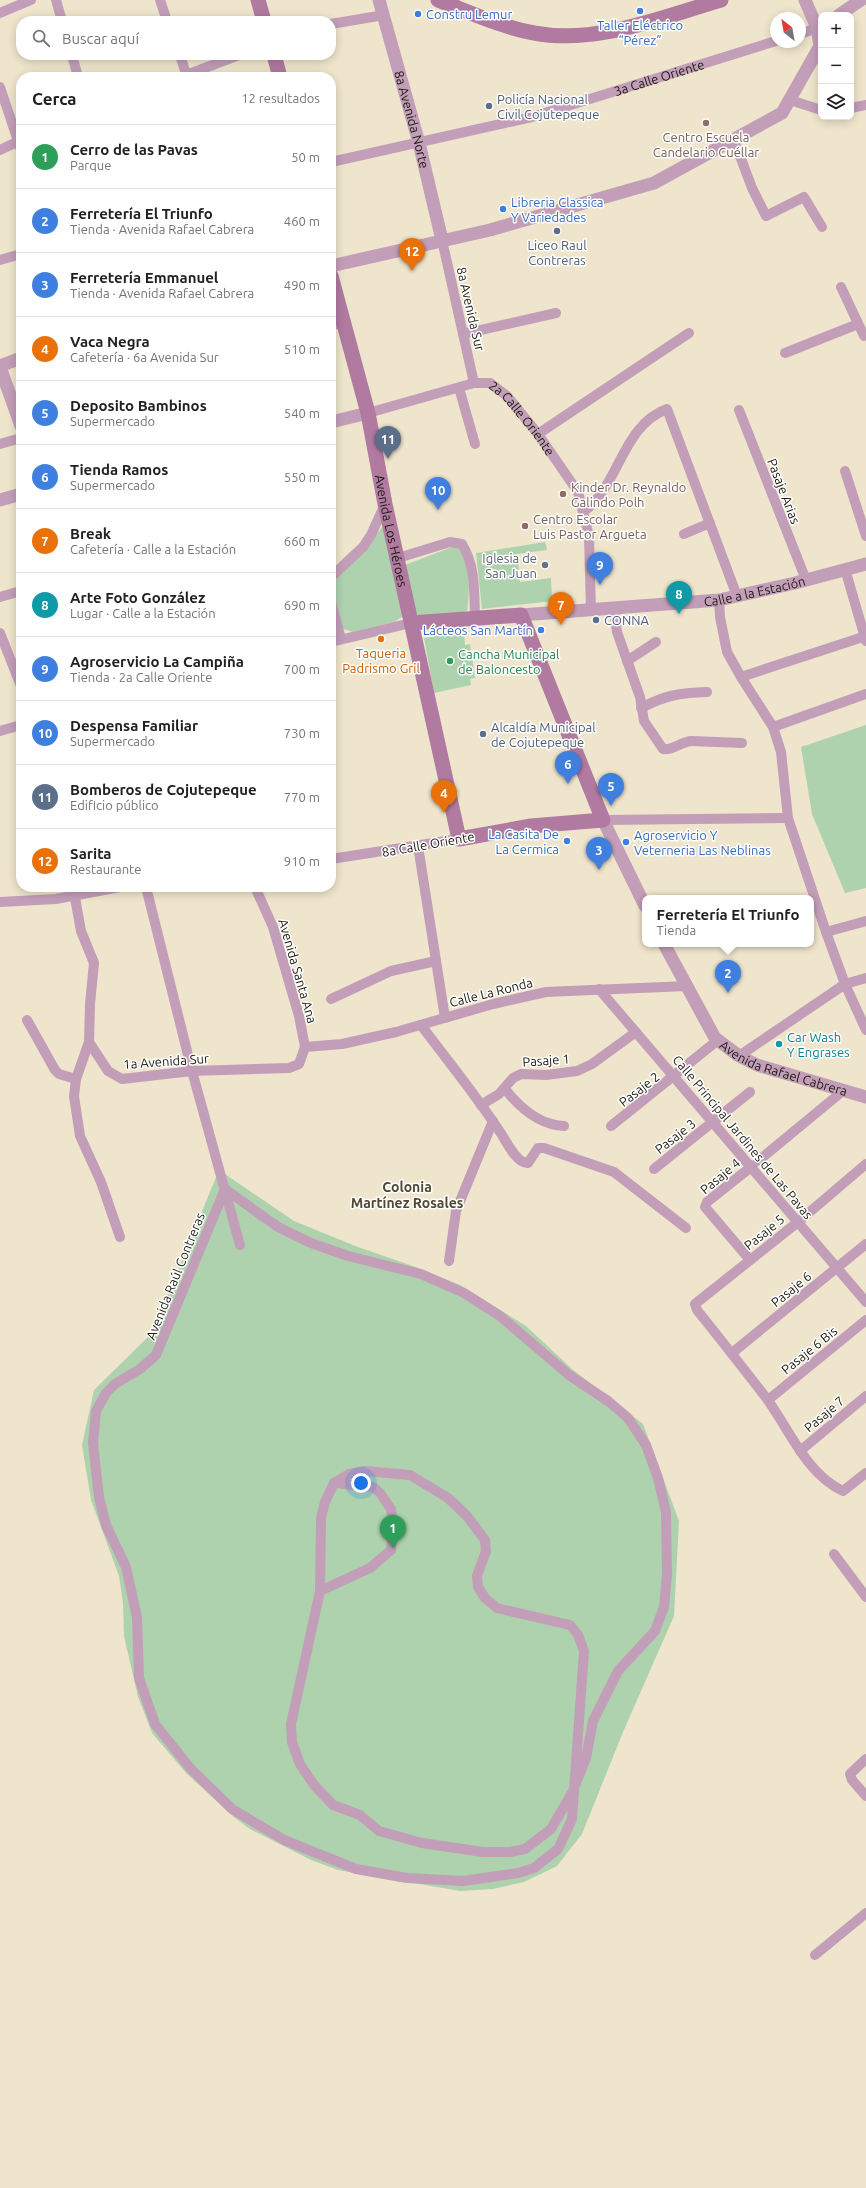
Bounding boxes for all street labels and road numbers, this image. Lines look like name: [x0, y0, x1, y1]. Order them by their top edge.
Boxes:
street label: 3a Calle Oriente: [612, 57, 706, 98]
street label: 8a Avenida Norte: [392, 69, 432, 170]
street label: 8a Avenida Sur: [455, 266, 487, 352]
street label: 2a Calle Oriente: [486, 378, 558, 458]
street label: Pasaje Arias: [765, 456, 803, 526]
street label: Avenida Los Héroes: [373, 474, 410, 588]
street label: Calle a la Estación: [703, 574, 807, 608]
street label: 8a Calle Oriente: [381, 829, 475, 859]
street label: Avenida Santa Ana: [276, 917, 320, 1025]
street label: Calle La Ronda: [448, 975, 534, 1009]
street label: Avenida Rafael Cabrera: [717, 1037, 849, 1098]
street label: 1a Avenida Sur: [123, 1051, 209, 1071]
street label: Pasaje 1: [522, 1051, 570, 1069]
street label: Calle Principal Jardines de Las Pavas: [670, 1052, 816, 1222]
street label: Pasaje 2: [616, 1069, 662, 1109]
street label: Pasaje 3: [652, 1116, 698, 1156]
street label: Pasaje 4: [697, 1155, 743, 1197]
street label: Avenida Raúl Contreras: [143, 1210, 207, 1341]
street label: Pasaje 5: [741, 1212, 787, 1252]
street label: Pasaje 6: [768, 1269, 814, 1309]
street label: Pasaje 6 Bis: [778, 1323, 840, 1377]
street label: Pasaje 7: [801, 1393, 847, 1435]

